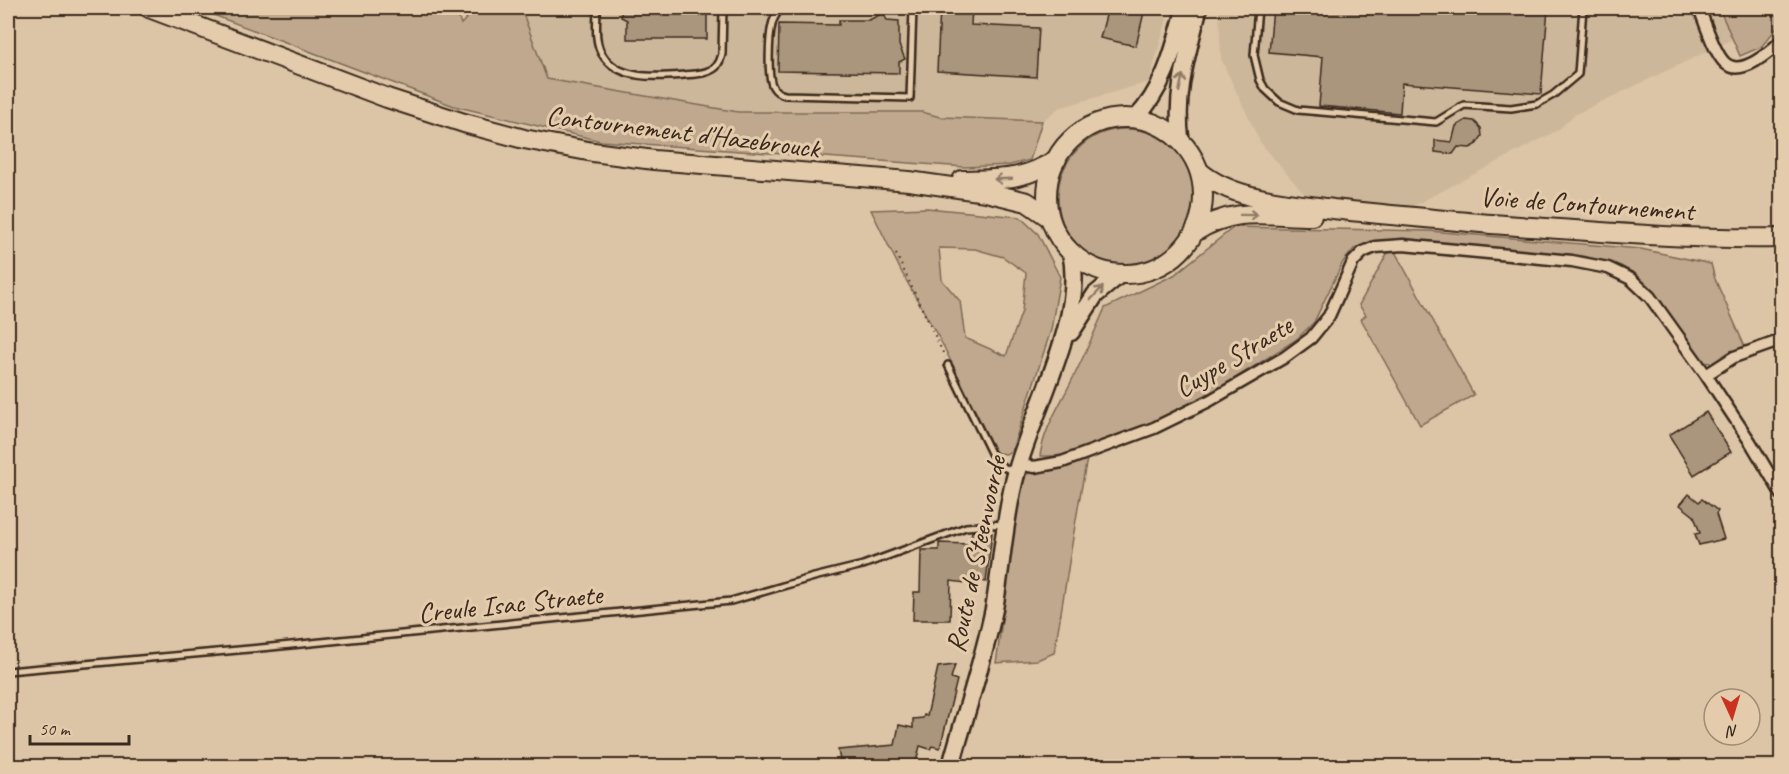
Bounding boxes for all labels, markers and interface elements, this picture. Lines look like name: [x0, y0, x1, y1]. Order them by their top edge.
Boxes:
one-way arrow: [1176, 74, 1187, 94]
street label: Contournement d'Hazebrouck: [544, 97, 823, 166]
one-way arrow: [993, 173, 1013, 184]
street label: Voie de Contournement: [1479, 179, 1698, 229]
one-way arrow: [1238, 209, 1258, 221]
one-way arrow: [1090, 286, 1104, 301]
street label: Cuype Straete: [1168, 307, 1300, 405]
street label: Route de Steenvoorde: [938, 451, 1014, 656]
street label: Creule Isac Straete: [416, 576, 606, 631]
north arrow: [1702, 687, 1762, 747]
scale bar: [30, 708, 129, 746]
text: 50 m: [39, 718, 72, 740]
text: N: [1724, 721, 1739, 742]

